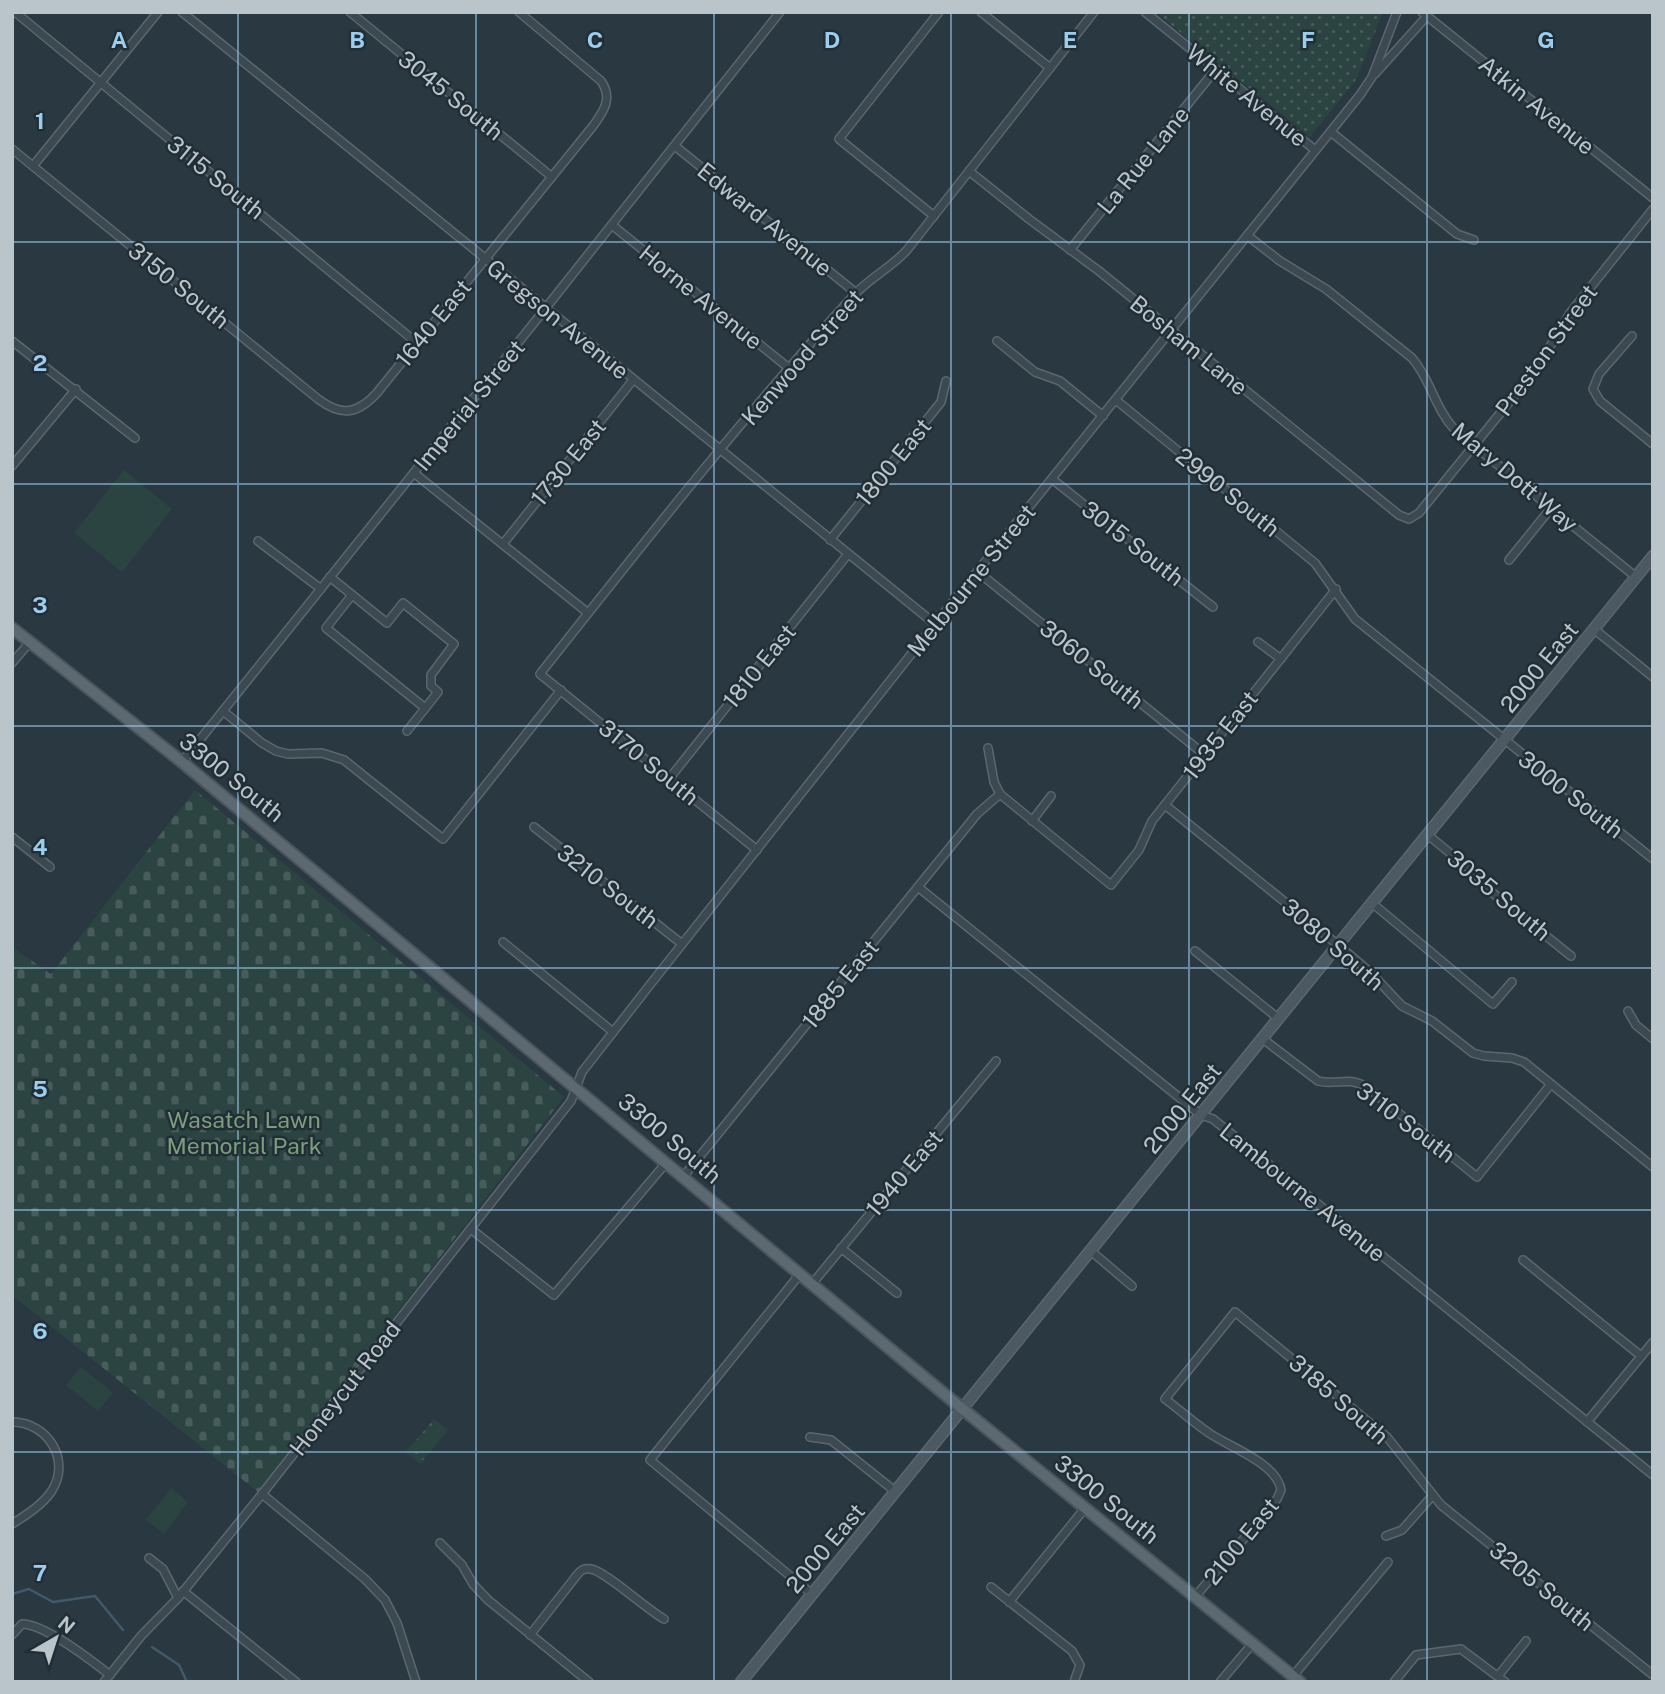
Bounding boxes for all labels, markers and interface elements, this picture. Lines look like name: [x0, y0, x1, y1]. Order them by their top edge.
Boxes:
text: A: [111, 26, 128, 53]
text: B: [349, 26, 365, 53]
text: C: [587, 26, 603, 53]
text: D: [824, 26, 840, 53]
text: E: [1063, 26, 1077, 53]
text: F: [1301, 26, 1315, 53]
text: G: [1537, 26, 1555, 53]
street label: White Avenue: [1181, 38, 1313, 152]
street label: 3045 South: [393, 45, 509, 145]
street label: Atkin Avenue: [1474, 50, 1600, 160]
street label: La Rue Lane: [1091, 101, 1195, 219]
text: 1: [35, 107, 45, 134]
street label: 3115 South: [162, 130, 270, 224]
street label: Edward Avenue: [692, 156, 838, 282]
street label: 3150 South: [123, 236, 235, 334]
street label: Horne Avenue: [634, 239, 768, 355]
street label: Gregson Avenue: [481, 253, 635, 385]
street label: 1640 East: [390, 274, 476, 372]
street label: Preston Street: [1489, 279, 1603, 421]
street label: Kenwood Street: [736, 284, 868, 430]
street label: Bosham Lane: [1125, 289, 1253, 401]
street label: Imperial Street: [408, 334, 530, 476]
text: 2: [33, 349, 47, 376]
street label: 1730 East: [525, 413, 611, 511]
street label: 1800 East: [850, 413, 936, 511]
street label: Mary Dott Way: [1447, 417, 1583, 537]
street label: 2990 South: [1171, 442, 1285, 542]
street label: 3015 South: [1077, 495, 1189, 591]
street label: Melbourne Street: [901, 498, 1041, 662]
text: 3: [32, 591, 48, 618]
street label: 3060 South: [1035, 614, 1149, 714]
street label: 2000 East: [1494, 616, 1584, 718]
street label: 1810 East: [717, 619, 801, 713]
street label: 1935 East: [1177, 685, 1263, 785]
street label: 3170 South: [594, 713, 704, 811]
street label: 3300 South: [174, 727, 290, 827]
street label: 3000 South: [1513, 745, 1629, 843]
text: 4: [32, 833, 48, 860]
street label: 3210 South: [552, 838, 664, 934]
street label: 3035 South: [1442, 844, 1556, 946]
street label: 3080 South: [1276, 892, 1390, 996]
street label: 1885 East: [796, 934, 884, 1034]
street label: 2000 East: [1137, 1057, 1227, 1159]
text: 5: [32, 1075, 48, 1102]
street label: 3110 South: [1351, 1076, 1461, 1168]
street label: 3300 South: [613, 1087, 727, 1189]
park label: Wasatch Lawn Memorial Park: [166, 1106, 322, 1159]
street label: Lambourne Avenue: [1215, 1117, 1391, 1267]
street label: 1940 East: [860, 1124, 948, 1222]
street label: Honeycut Road: [284, 1315, 406, 1461]
text: 6: [32, 1317, 48, 1344]
street label: 3185 South: [1284, 1348, 1394, 1450]
street label: 3300 South: [1049, 1449, 1165, 1549]
street label: 2100 East: [1198, 1492, 1284, 1590]
street label: 2000 East: [780, 1498, 870, 1598]
street label: 3205 South: [1484, 1536, 1600, 1636]
text: 7: [33, 1559, 47, 1586]
north arrow: [21, 1603, 91, 1673]
text: N: [54, 1612, 79, 1638]

